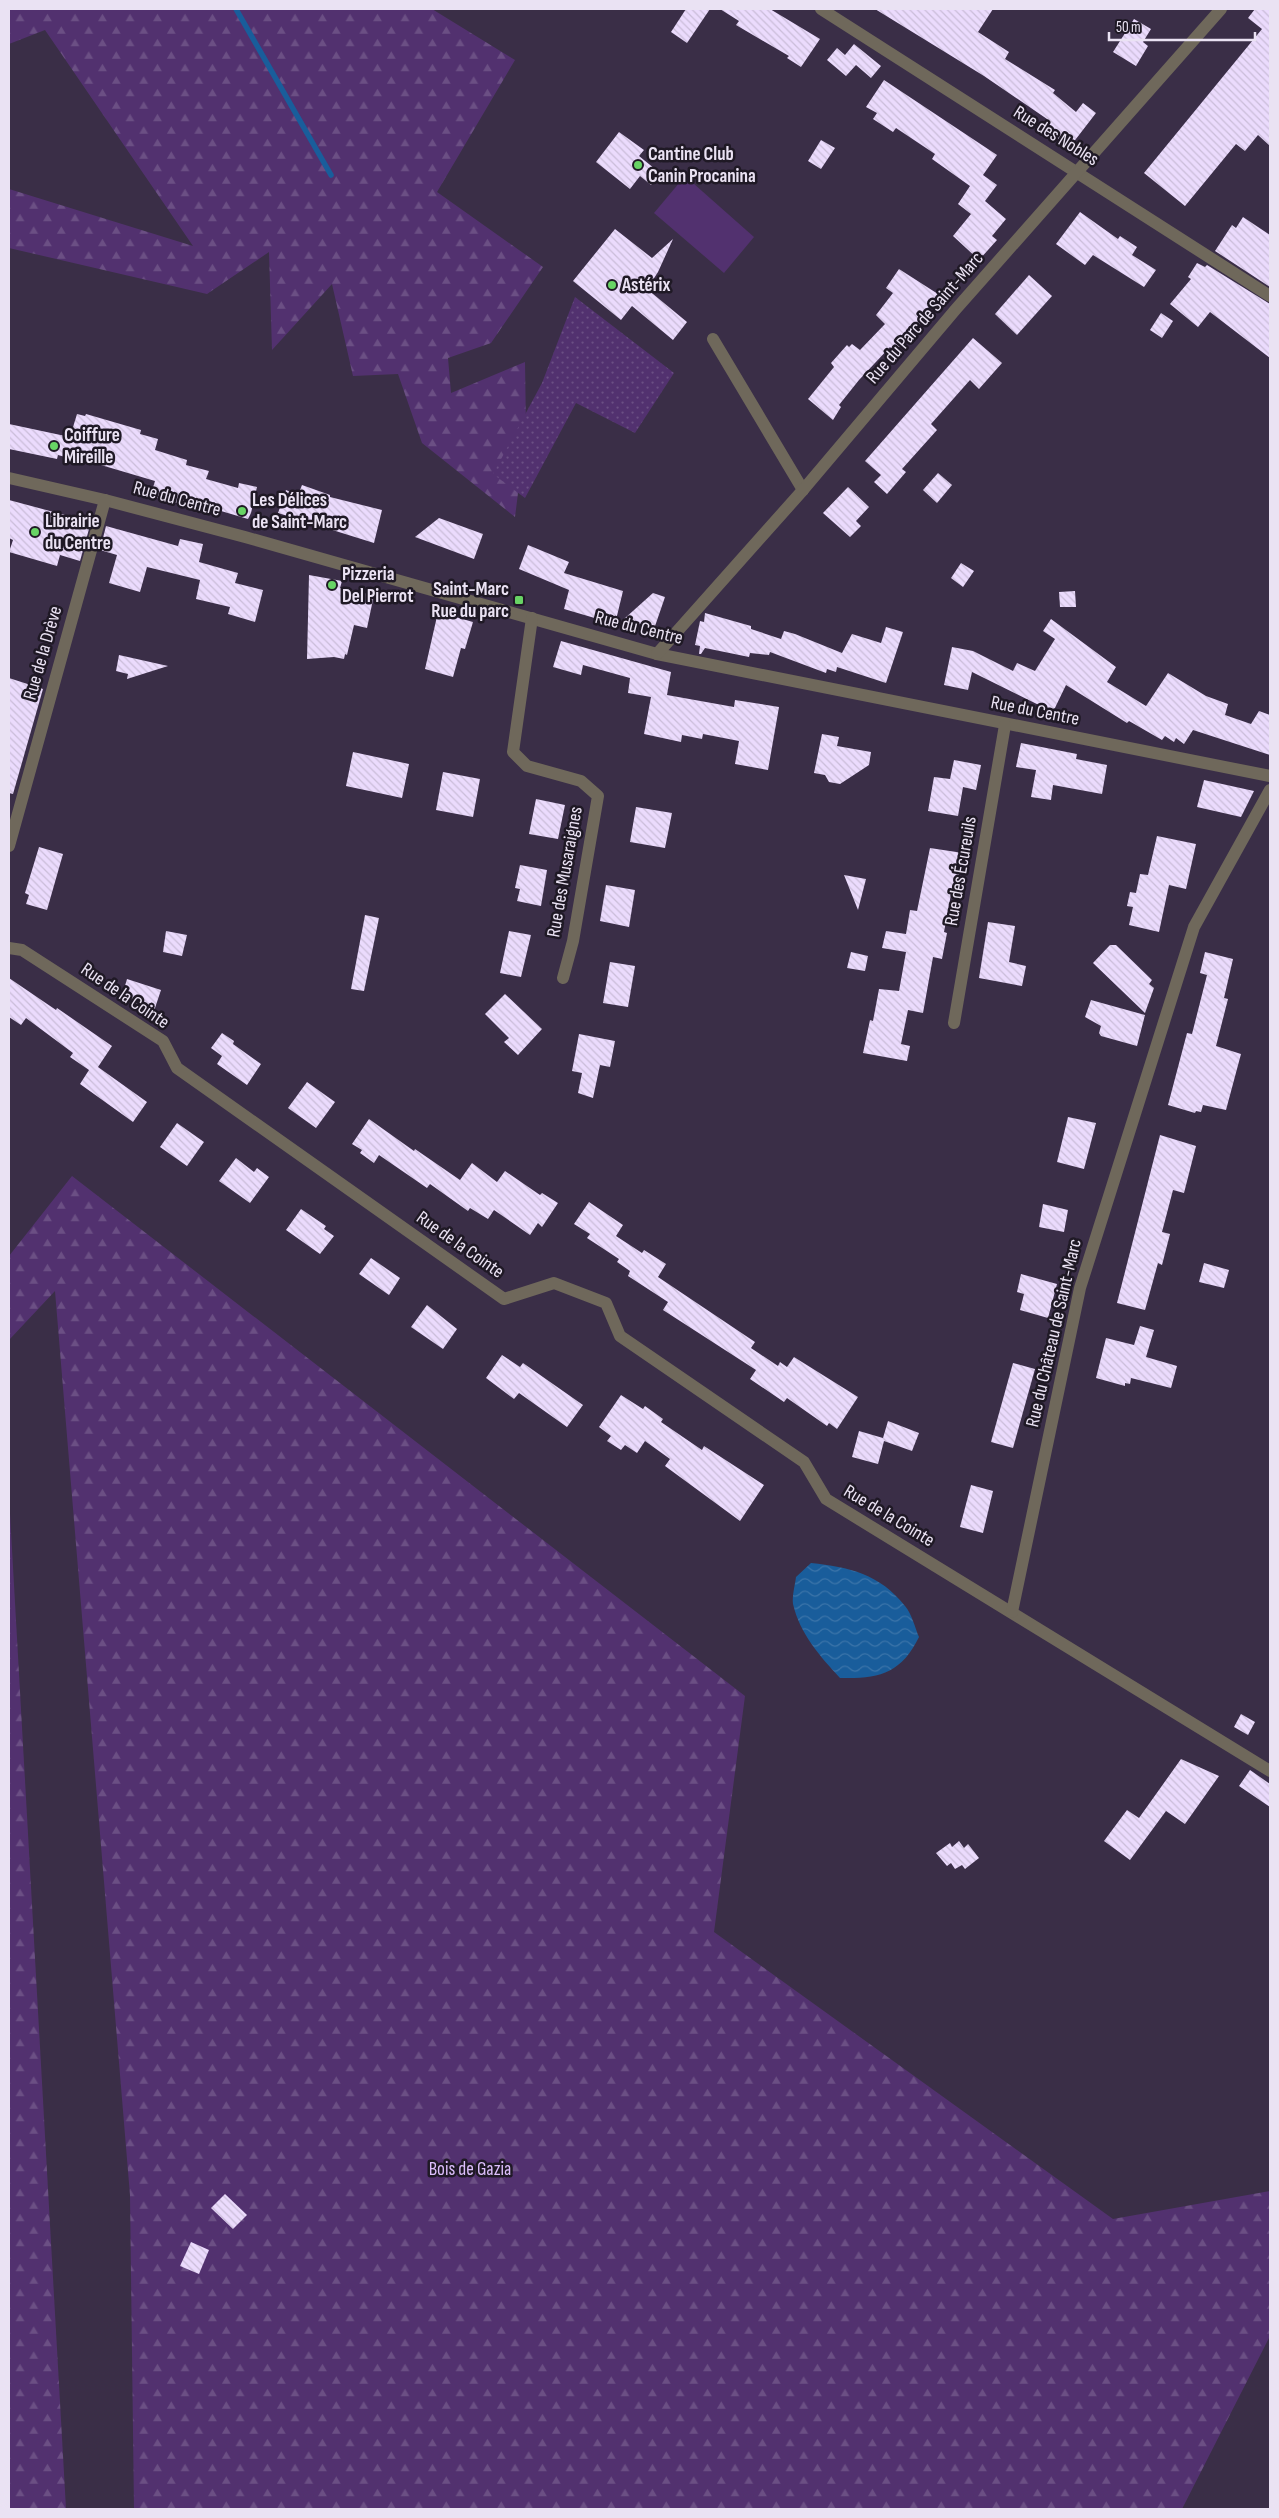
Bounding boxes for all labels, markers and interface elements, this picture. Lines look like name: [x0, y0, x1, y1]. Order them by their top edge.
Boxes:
scale bar: [1109, 10, 1255, 42]
text: 50 m: [1116, 18, 1141, 37]
street label: Rue des Nobles: [1009, 101, 1103, 171]
place label: Cantine Club Canin Procanina: [648, 143, 756, 188]
marker: Cantine Club Canin Procanina: [632, 159, 644, 171]
street label: Rue du Parc de Saint-Marc: [862, 247, 988, 389]
place label: Astérix: [621, 274, 670, 297]
marker: Astérix: [606, 279, 618, 291]
place label: Coiffure Mireille: [64, 424, 120, 469]
marker: Coiffure Mireille: [48, 440, 60, 452]
street label: Rue du Centre: [131, 476, 223, 522]
place label: Les Délices de Saint-Marc: [252, 489, 347, 534]
marker: Les Délices de Saint-Marc: [236, 505, 248, 517]
place label: Librairie du Centre: [45, 510, 111, 555]
marker: Librairie du Centre: [29, 526, 41, 538]
place label: Pizzeria Del Pierrot: [342, 563, 413, 608]
place label: Saint-Marc Rue du parc: [431, 578, 509, 623]
marker: Pizzeria Del Pierrot: [326, 579, 338, 591]
marker: Saint-Marc Rue du parc: [513, 594, 525, 606]
street label: Rue de la Drève: [19, 603, 67, 703]
street label: Rue du Centre: [593, 606, 685, 650]
street label: Rue du Centre: [989, 691, 1081, 731]
street label: Rue des Musaraignes: [542, 805, 588, 939]
street label: Rue des Écureuils: [940, 814, 982, 927]
street label: Rue de la Cointe: [76, 958, 174, 1034]
street label: Rue de la Cointe: [412, 1206, 508, 1284]
street label: Rue du Château de Saint-Marc: [1021, 1237, 1087, 1429]
street label: Rue de la Cointe: [839, 1480, 939, 1552]
park label: Bois de Gazia: [429, 2158, 511, 2181]

